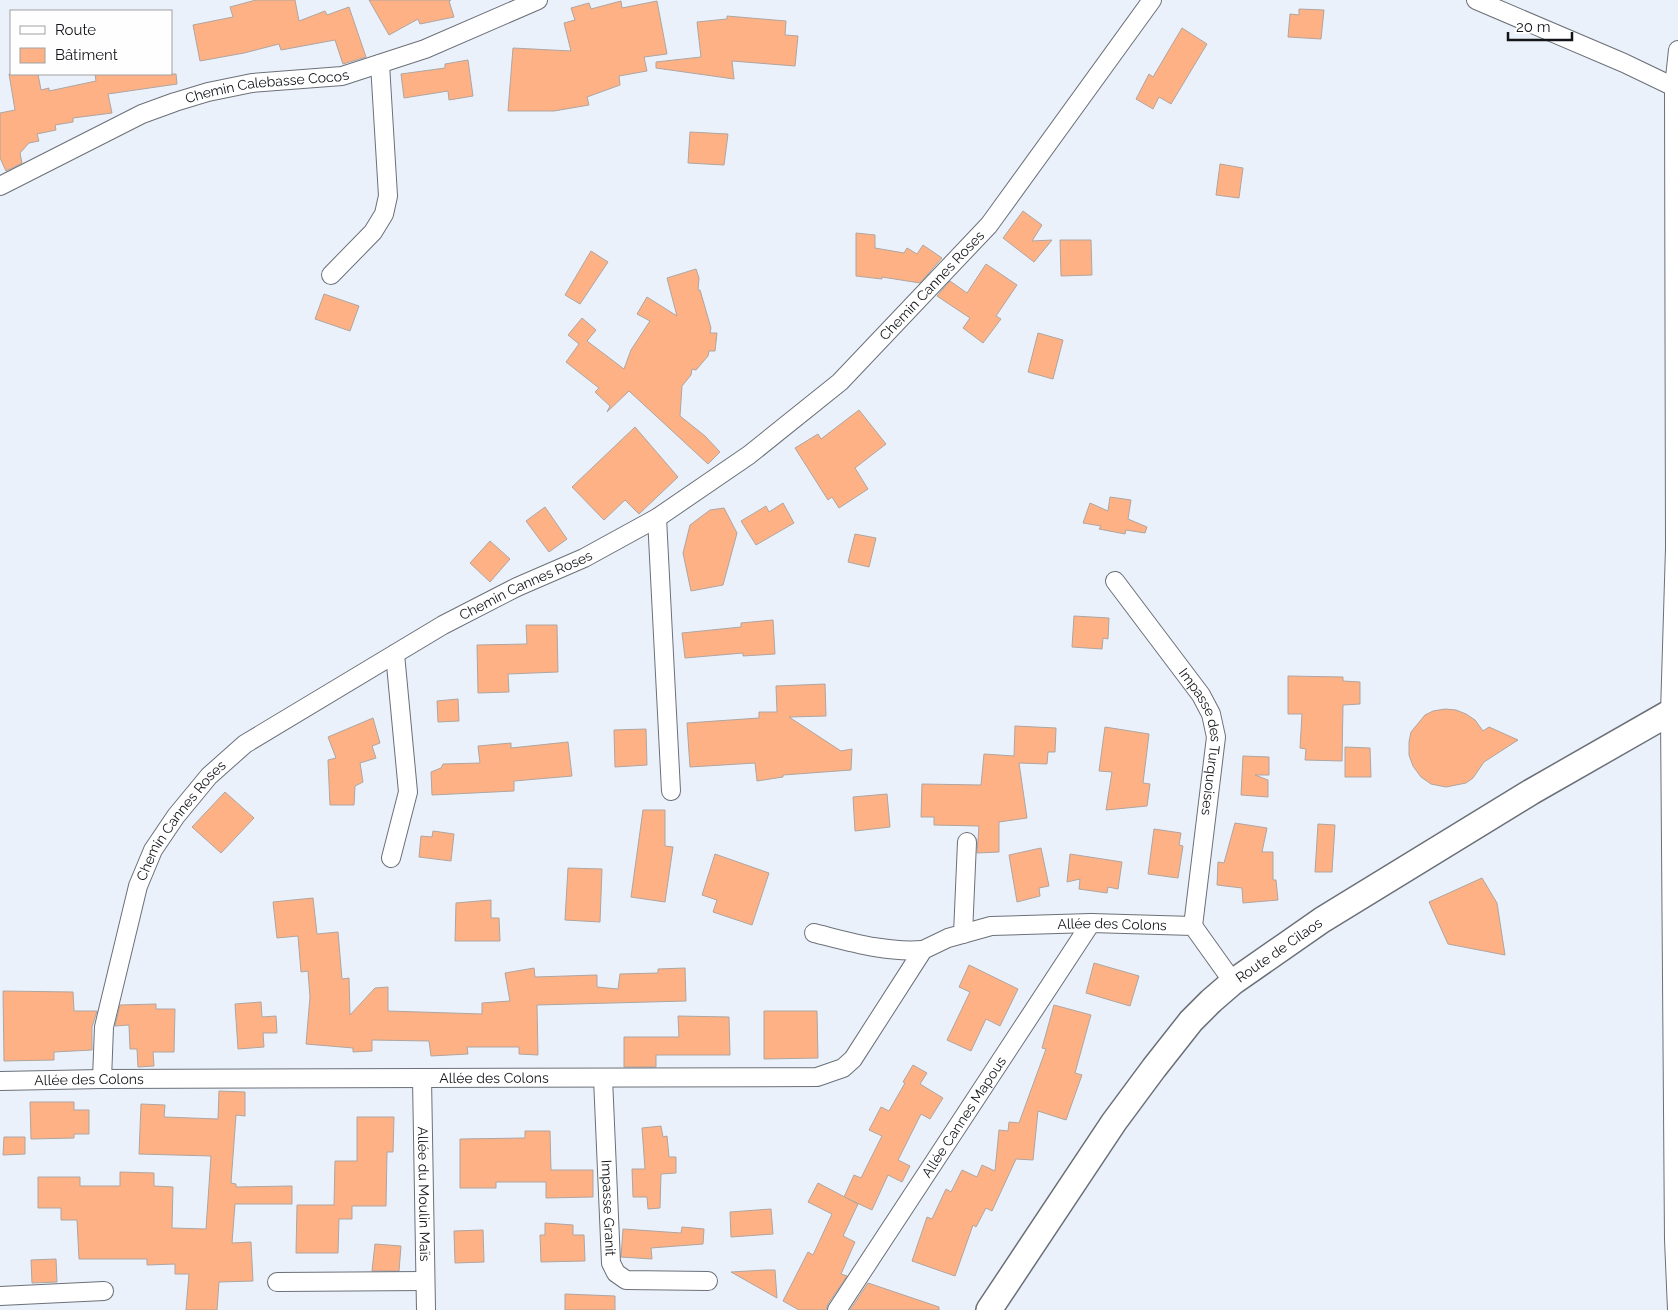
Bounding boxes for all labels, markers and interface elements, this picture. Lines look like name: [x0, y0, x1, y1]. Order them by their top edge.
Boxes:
legend: [10, 10, 172, 75]
scale bar: [1508, 10, 1572, 42]
text: 20 m: [1516, 18, 1551, 36]
text: Route: [55, 21, 96, 39]
text: Bâtiment: [55, 46, 118, 64]
street label: Chemin Calebasse Cocos: [183, 66, 351, 106]
street label: Chemin Cannes Roses: [876, 227, 988, 343]
street label: Chemin Cannes Roses: [457, 547, 595, 623]
street label: Impasse des Turquoises: [1176, 665, 1224, 817]
street label: Chemin Cannes Roses: [133, 757, 229, 883]
street label: Route de Cilaos: [1233, 914, 1325, 986]
street label: Allée des Colons: [1057, 915, 1167, 933]
street label: Allée Cannes Mapous: [918, 1053, 1009, 1180]
street label: Allée des Colons: [439, 1070, 549, 1086]
street label: Allée des Colons: [34, 1071, 144, 1088]
street label: Allée du Moulin Maïs: [415, 1126, 433, 1262]
street label: Impasse Granit: [599, 1159, 619, 1257]

